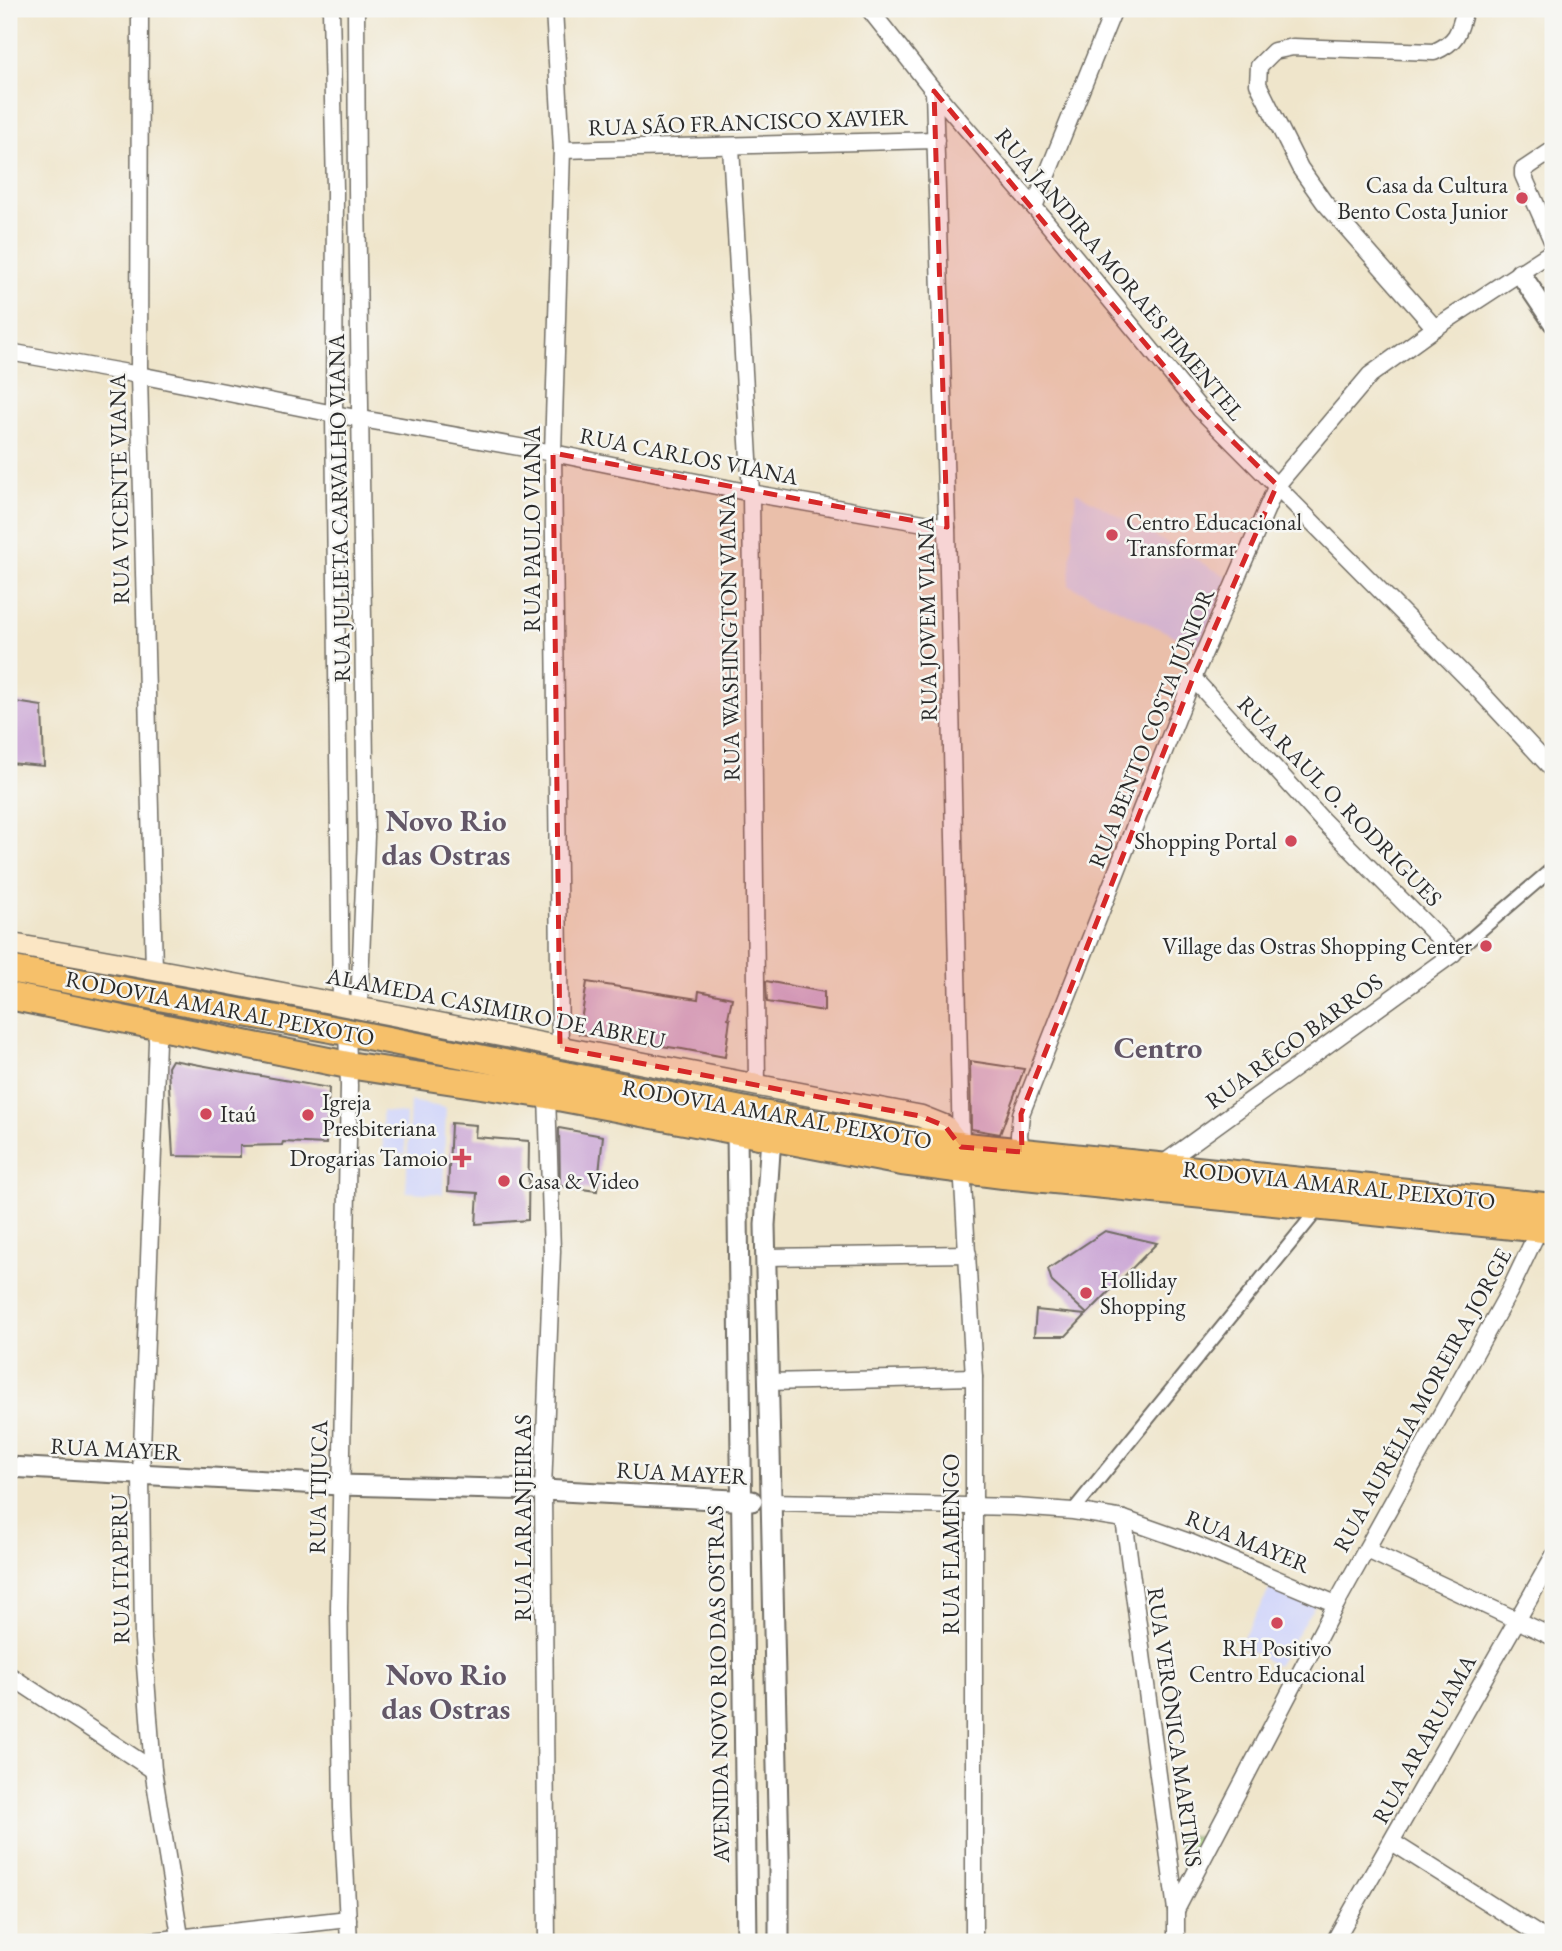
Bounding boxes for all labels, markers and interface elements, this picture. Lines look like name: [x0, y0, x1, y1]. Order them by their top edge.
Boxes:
street label: RUA SÃO FRANCISCO XAVIER: [588, 101, 909, 143]
street label: RUA JANDIRA MORAES PIMENTEL: [989, 122, 1252, 427]
place label: Casa da Cultura Bento Costa Junior: [1337, 170, 1509, 226]
marker: Casa da Cultura Bento Costa Junior: [1514, 190, 1530, 206]
street label: RUA JULIETA CARVALHO VIANA: [321, 332, 357, 683]
street label: RUA VICENTE VIANA: [102, 372, 136, 605]
street label: RUA CARLOS VIANA: [577, 420, 802, 492]
street label: RUA PAULO VIANA: [517, 425, 547, 632]
street label: RUA WASHINGTON VIANA: [711, 491, 747, 782]
place label: Centro Educacional Transformar: [1126, 507, 1302, 563]
street label: RUA JOVEM VIANA: [910, 515, 944, 722]
marker: Centro Educacional Transformar: [1104, 527, 1120, 543]
street label: RUA BENTO COSTA JÚNIOR: [1081, 583, 1221, 872]
street label: RUA RAUL O. RODRIGUES: [1231, 689, 1449, 913]
district label: Novo Rio das Ostras: [382, 801, 510, 874]
place label: Shopping Portal: [1134, 826, 1277, 856]
marker: Shopping Portal: [1283, 833, 1299, 849]
place label: Village das Ostras Shopping Center: [1162, 931, 1472, 961]
marker: Village das Ostras Shopping Center: [1478, 938, 1494, 954]
street label: ALAMEDA CASIMIRO DE ABREU: [323, 960, 668, 1056]
street label: RODOVIA AMARAL PEIXOTO: [63, 963, 377, 1053]
street label: RUA RÊGO BARROS: [1199, 966, 1389, 1116]
district label: Centro: [1114, 1028, 1202, 1067]
street label: RODOVIA AMARAL PEIXOTO: [620, 1072, 934, 1156]
place label: Igreja Presbiteriana: [322, 1087, 437, 1143]
place label: Itaú: [220, 1099, 256, 1129]
marker: Itaú: [198, 1106, 214, 1122]
marker: Igreja Presbiteriana: [300, 1107, 316, 1123]
place label: Drogarias Tamoio: [289, 1143, 448, 1173]
marker: Drogarias Tamoio: [454, 1150, 470, 1166]
street label: RODOVIA AMARAL PEIXOTO: [1181, 1154, 1497, 1216]
place label: Casa & Video: [518, 1166, 639, 1196]
marker: Casa & Video: [496, 1173, 512, 1189]
street label: RUA AURÉLIA MOREIRA JORGE: [1326, 1243, 1518, 1557]
place label: Holliday Shopping: [1100, 1265, 1187, 1321]
marker: Holliday Shopping: [1078, 1285, 1094, 1301]
street label: RUA LARANJEIRAS: [508, 1414, 538, 1622]
street label: RUA TIJUCA: [302, 1419, 334, 1554]
street label: RUA MAYER: [50, 1431, 183, 1467]
street label: RUA FLAMENGO: [936, 1453, 966, 1635]
street label: RUA MAYER: [616, 1455, 749, 1491]
street label: RUA ITAPERU: [104, 1494, 136, 1644]
street label: RUA MAYER: [1181, 1502, 1315, 1580]
street label: AVENIDA NOVO RIO DAS OSTRAS: [700, 1505, 736, 1864]
street label: RUA VERÔNICA MARTINS: [1141, 1585, 1209, 1869]
marker: RH Positivo Centro Educacional: [1269, 1615, 1285, 1631]
place label: RH Positivo Centro Educacional: [1189, 1633, 1365, 1689]
street label: RUA ARARUAMA: [1365, 1648, 1483, 1829]
district label: Novo Rio das Ostras: [382, 1655, 510, 1728]

